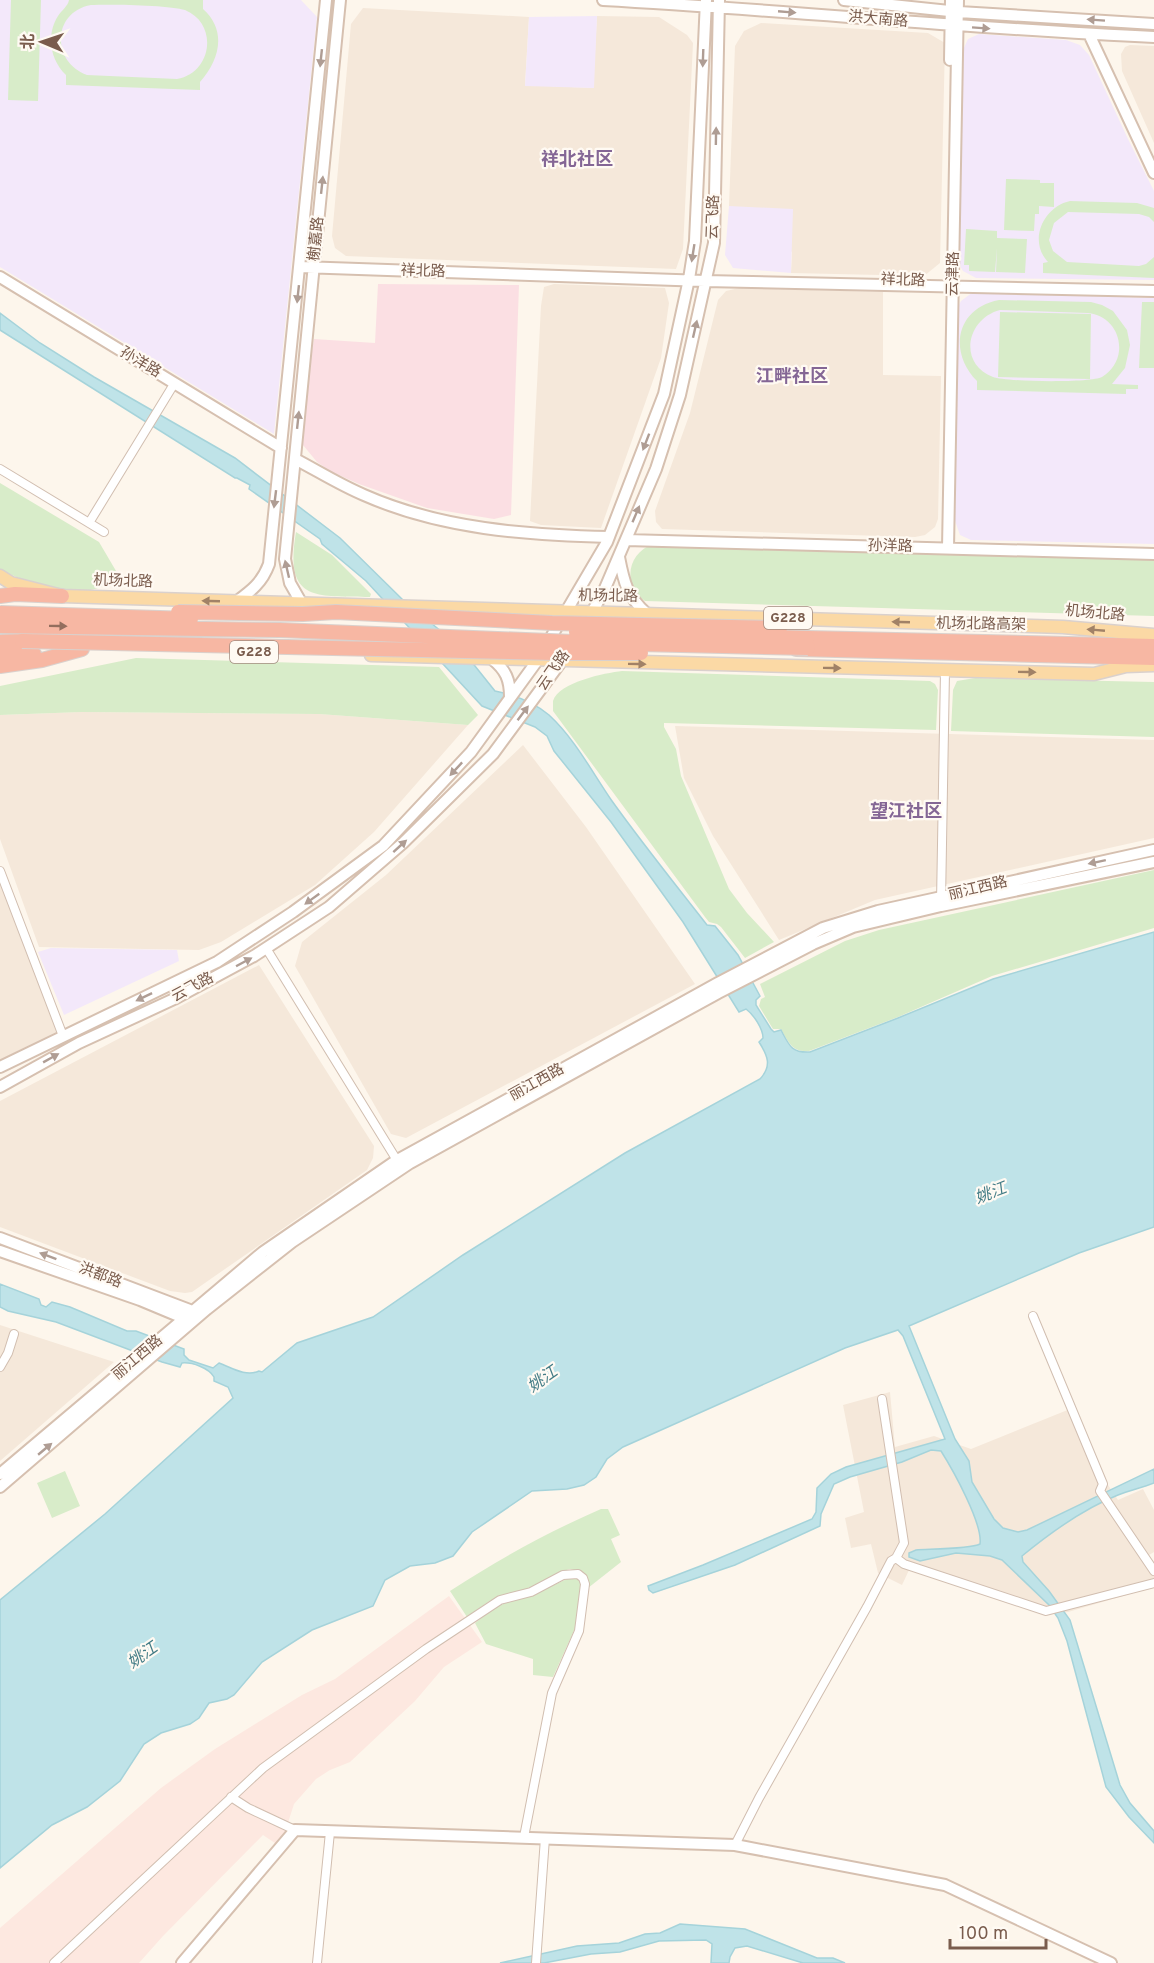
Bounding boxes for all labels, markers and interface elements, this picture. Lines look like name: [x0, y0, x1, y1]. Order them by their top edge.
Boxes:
one-way arrow: [778, 7, 797, 17]
street label: 洪大南路: [847, 7, 909, 32]
north arrow: [12, 12, 72, 72]
one-way arrow: [1086, 16, 1105, 25]
one-way arrow: [972, 23, 991, 32]
text: 北: [19, 33, 39, 50]
one-way arrow: [316, 49, 326, 68]
one-way arrow: [699, 49, 708, 68]
one-way arrow: [711, 126, 721, 145]
district label: 祥北社区: [541, 149, 613, 172]
one-way arrow: [317, 175, 327, 194]
street label: 云飞路: [704, 194, 724, 240]
street label: 榭嘉路: [304, 216, 329, 262]
one-way arrow: [689, 244, 698, 263]
street label: 云津路: [944, 251, 964, 297]
street label: 祥北路: [400, 261, 446, 282]
street label: 祥北路: [880, 270, 926, 291]
one-way arrow: [293, 285, 302, 304]
one-way arrow: [690, 319, 700, 338]
street label: 孙洋路: [116, 343, 164, 383]
district label: 江畔社区: [756, 366, 828, 389]
one-way arrow: [293, 411, 303, 430]
one-way arrow: [640, 433, 650, 451]
one-way arrow: [270, 490, 280, 509]
one-way arrow: [632, 506, 641, 523]
street label: 孙洋路: [867, 537, 913, 557]
one-way arrow: [282, 559, 291, 578]
street label: 机场北路: [93, 570, 153, 593]
street label: 机场北路: [578, 586, 638, 607]
one-way arrow: [202, 597, 221, 606]
street label: 机场北路: [1064, 601, 1126, 626]
road number: G228: [764, 607, 812, 629]
street label: 机场北路高架: [936, 614, 1026, 635]
one-way arrow: [891, 617, 910, 627]
one-way arrow: [49, 622, 68, 631]
one-way arrow: [1086, 625, 1105, 635]
road number: G228: [230, 641, 278, 663]
street label: 云飞路: [533, 647, 575, 695]
one-way arrow: [627, 659, 646, 668]
one-way arrow: [822, 664, 841, 673]
one-way arrow: [1017, 668, 1036, 677]
one-way arrow: [517, 705, 529, 720]
one-way arrow: [449, 762, 463, 776]
district label: 望江社区: [870, 801, 942, 824]
one-way arrow: [392, 840, 407, 853]
one-way arrow: [1088, 858, 1106, 868]
street label: 丽江西路: [947, 873, 1009, 905]
one-way arrow: [304, 893, 320, 905]
one-way arrow: [236, 957, 253, 967]
street label: 云飞路: [169, 969, 217, 1007]
one-way arrow: [135, 993, 152, 1002]
one-way arrow: [43, 1053, 59, 1064]
street label: 丽江西路: [506, 1060, 568, 1106]
water label: 姚江: [972, 1178, 1011, 1209]
one-way arrow: [39, 1251, 57, 1261]
street label: 洪都路: [76, 1258, 125, 1293]
street label: 丽江西路: [109, 1331, 167, 1385]
water label: 姚江: [524, 1361, 563, 1397]
one-way arrow: [37, 1443, 53, 1456]
water label: 姚江: [124, 1637, 163, 1673]
scale bar: [950, 1912, 1046, 1950]
text: 100 m: [959, 1923, 1008, 1946]

